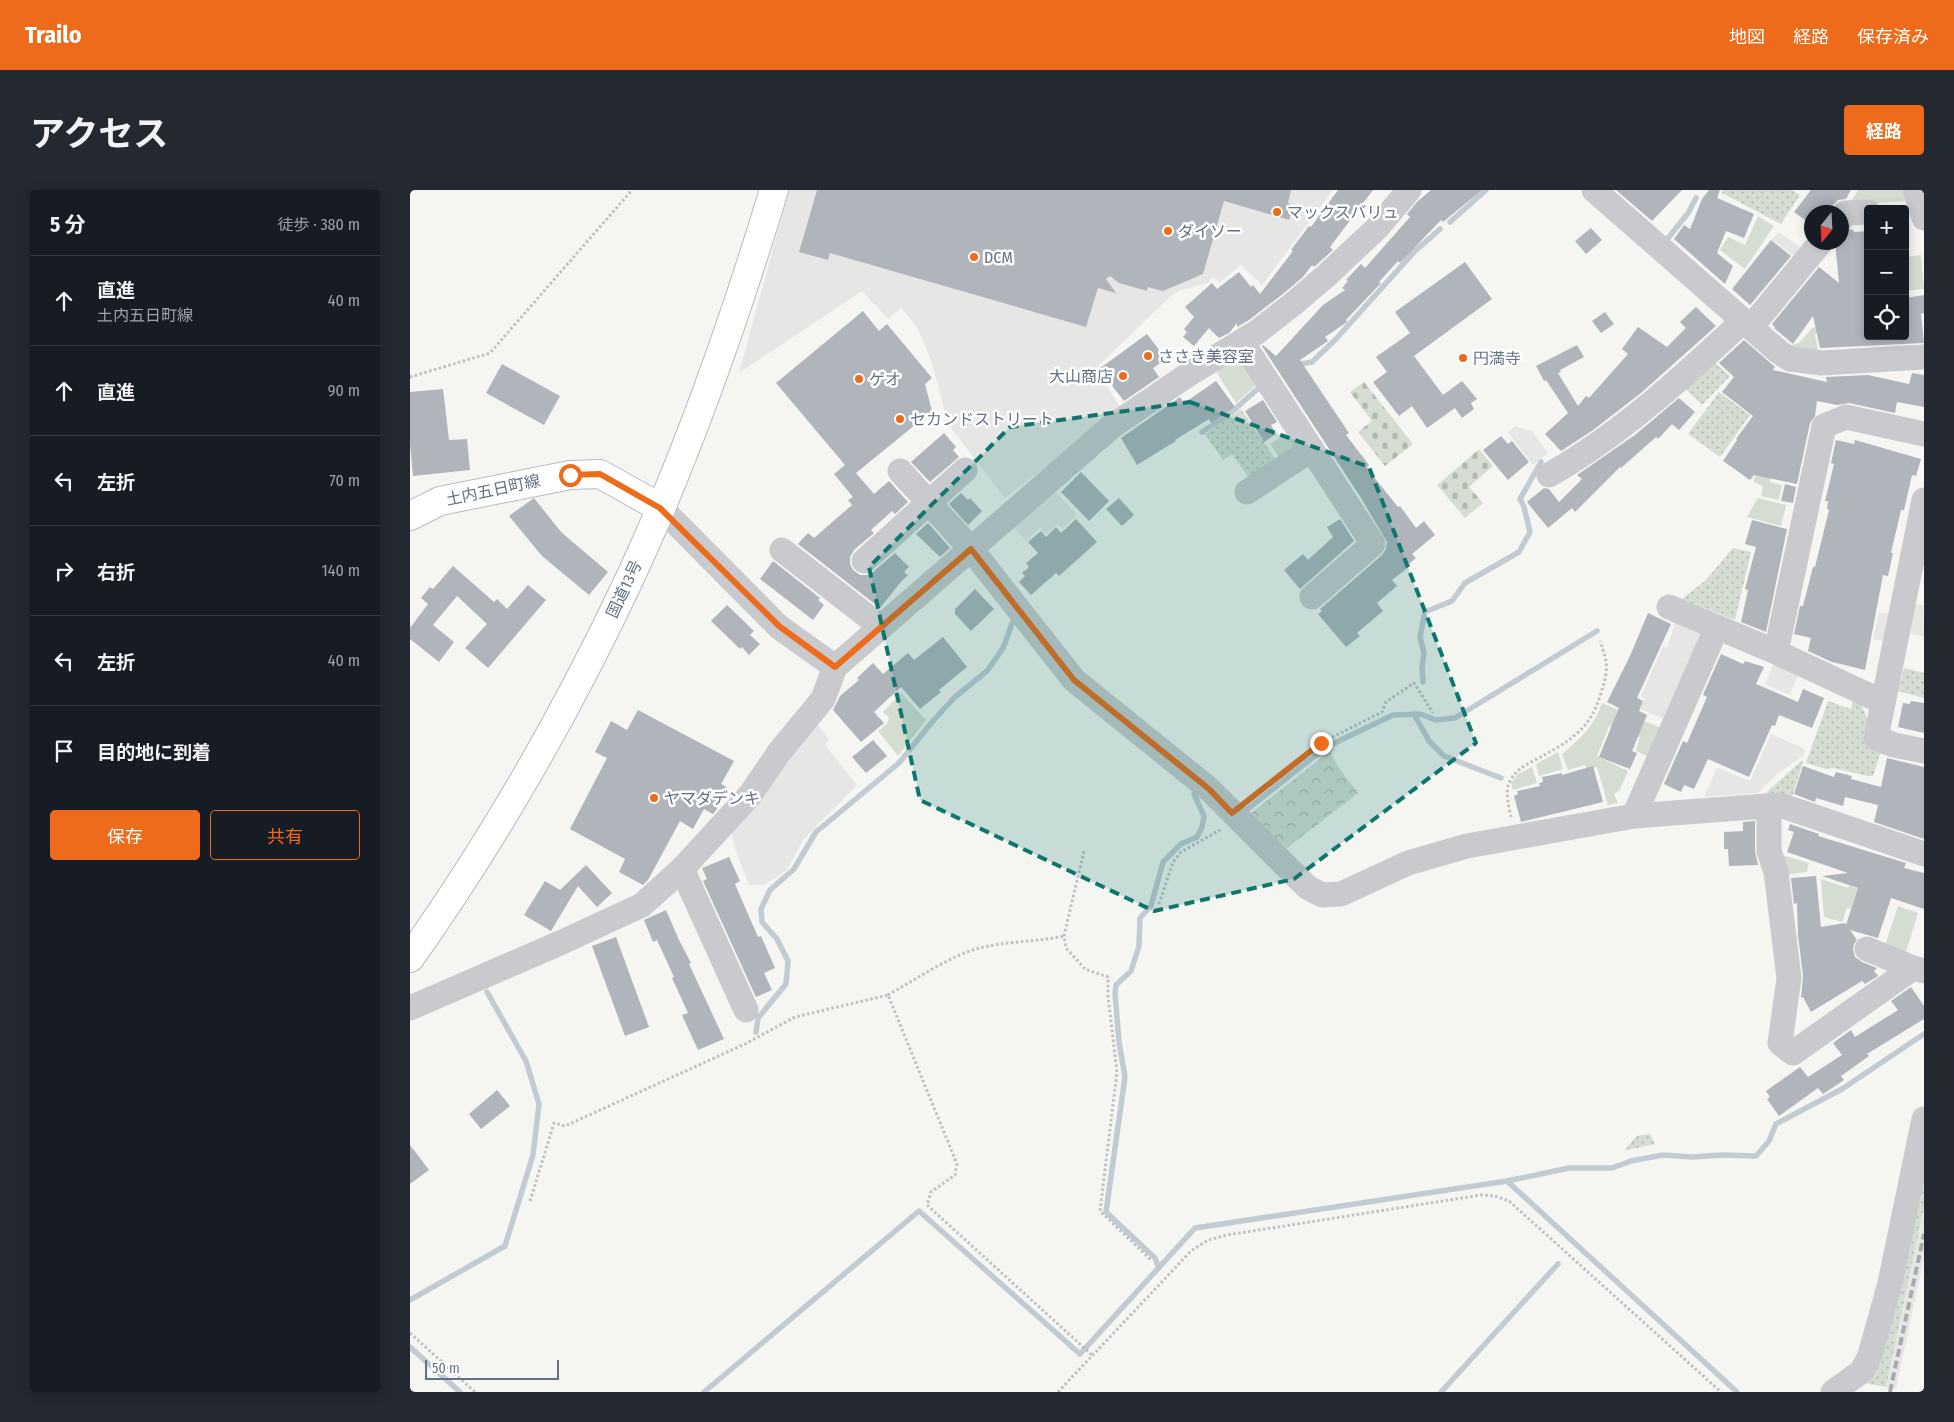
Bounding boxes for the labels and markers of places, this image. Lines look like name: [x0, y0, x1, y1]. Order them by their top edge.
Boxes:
place label: マックスバリュ: [1287, 203, 1399, 222]
marker: マックスバリュ: [1271, 206, 1283, 218]
place label: ダイソー: [1178, 222, 1242, 241]
marker: ダイソー: [1162, 225, 1174, 237]
place label: DCM: [984, 248, 1013, 267]
marker: DCM: [968, 251, 980, 263]
place label: ささき美容室: [1158, 347, 1254, 366]
place label: 円満寺: [1473, 349, 1521, 368]
marker: ささき美容室: [1142, 350, 1154, 362]
marker: 円満寺: [1457, 352, 1469, 364]
place label: 大山商店: [1049, 367, 1113, 386]
place label: ゲオ: [869, 370, 901, 389]
marker: 大山商店: [1117, 370, 1129, 382]
marker: ゲオ: [853, 373, 865, 385]
place label: セカンドストリート: [910, 410, 1054, 429]
marker: セカンドストリート: [894, 413, 906, 425]
place label: ヤマダデンキ: [664, 789, 760, 808]
marker: ヤマダデンキ: [648, 792, 660, 804]

